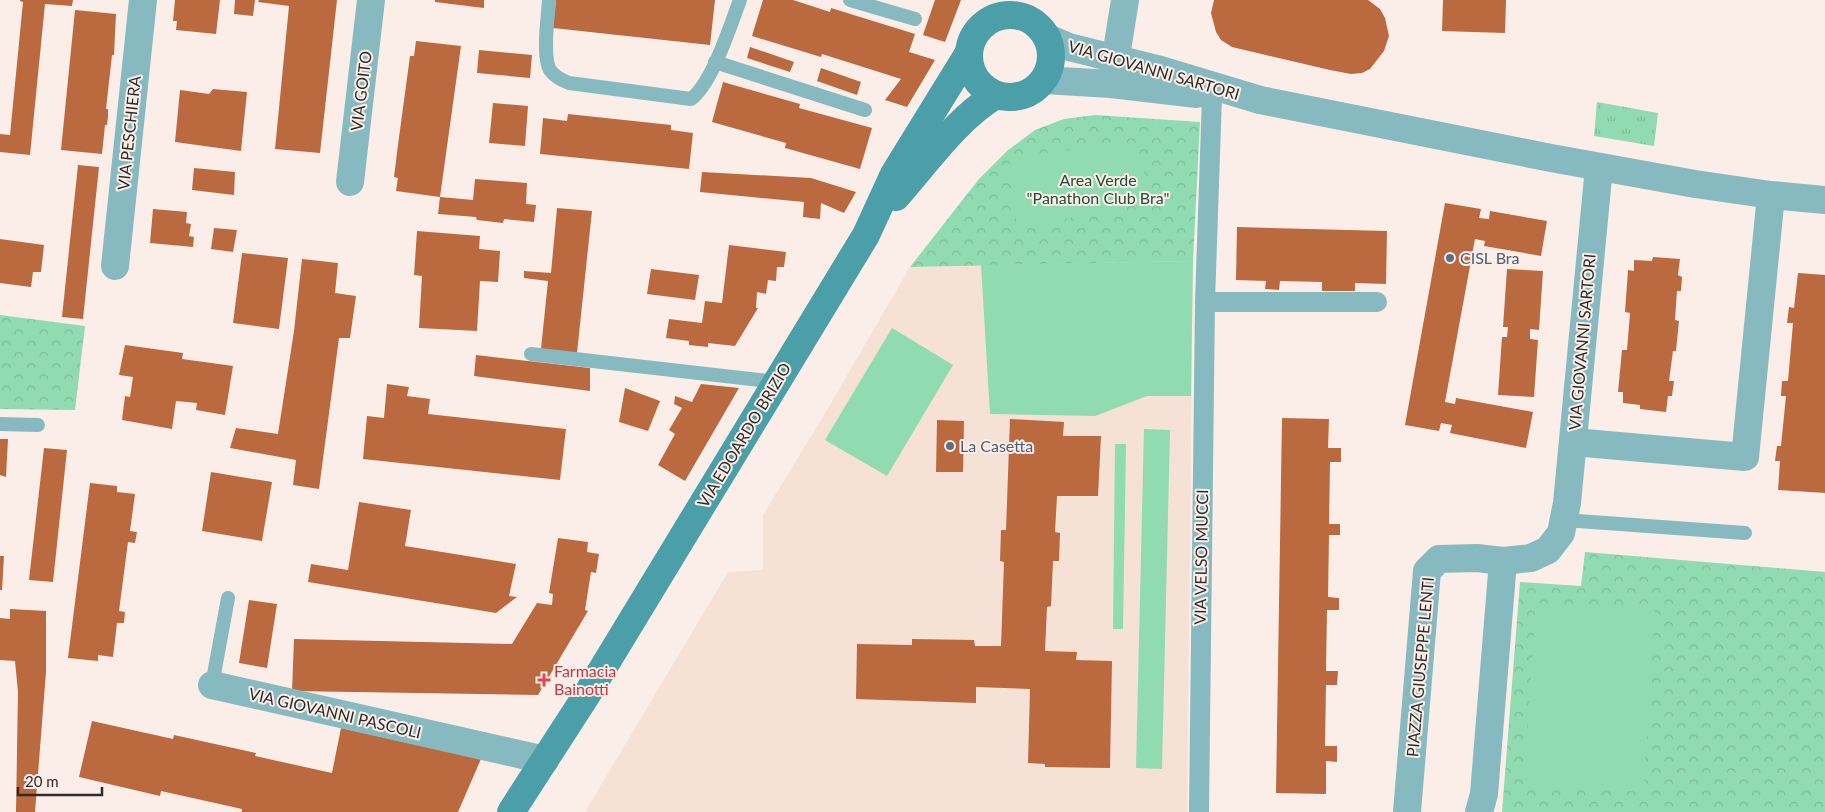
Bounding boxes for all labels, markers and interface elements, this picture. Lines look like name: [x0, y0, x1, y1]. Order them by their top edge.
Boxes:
street label: VIA GIOVANNI SARTORI: [1066, 36, 1242, 103]
street label: VIA GOITO: [346, 50, 375, 132]
street label: VIA PESCHIERA: [113, 75, 144, 191]
park label: Area Verde "Panathon Club Bra": [1027, 170, 1169, 207]
place label: CISL Bra: [1460, 248, 1520, 267]
marker: CISL Bra: [1444, 252, 1456, 264]
street label: VIA GIOVANNI SARTORI: [1564, 253, 1599, 431]
street label: VIA EDOARDO BRIZIO: [693, 359, 794, 510]
place label: La Casetta: [960, 436, 1033, 455]
marker: La Casetta: [944, 440, 956, 452]
street label: VIA VELSO MUCCI: [1190, 489, 1211, 625]
street label: PIAZZA GIUSEPPE LENTI: [1402, 576, 1437, 758]
place label: Farmacia Bainotti: [554, 661, 616, 698]
marker: Farmacia Bainotti: [538, 674, 550, 686]
street label: VIA GIOVANNI PASCOLI: [247, 683, 423, 742]
scale bar: [18, 764, 101, 796]
text: 20 m: [25, 772, 59, 790]

